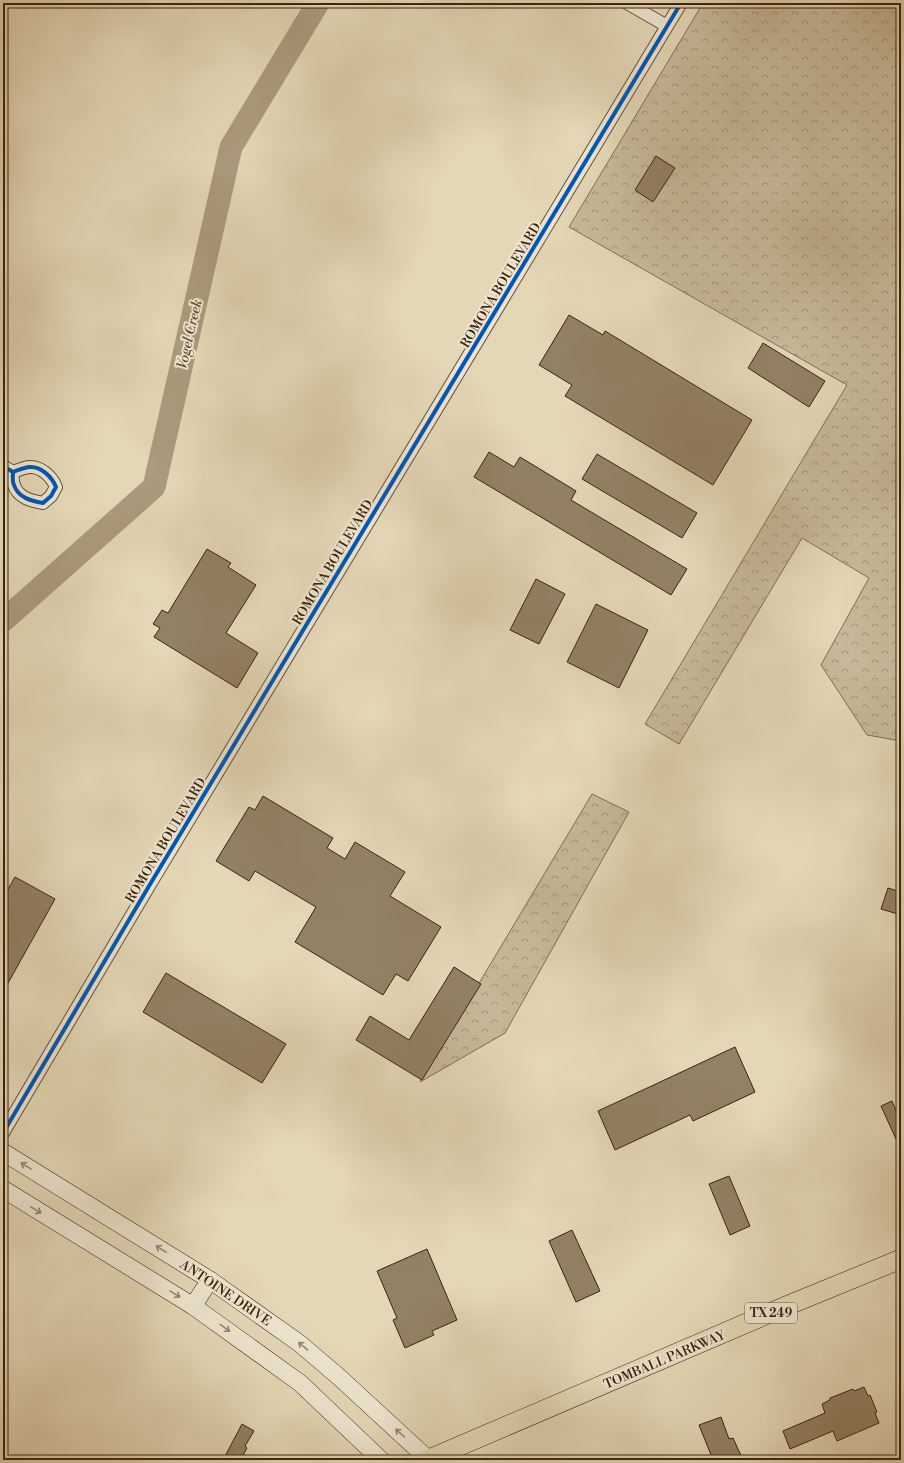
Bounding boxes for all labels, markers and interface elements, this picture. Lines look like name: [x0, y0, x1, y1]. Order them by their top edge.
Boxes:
street label: ROMONA BOULEVARD: [457, 220, 545, 351]
water label: Vogel Creek: [173, 298, 207, 371]
street label: ROMONA BOULEVARD: [289, 497, 377, 628]
street label: ROMONA BOULEVARD: [122, 775, 210, 906]
one-way arrow: [21, 1162, 32, 1170]
one-way arrow: [30, 1206, 42, 1214]
one-way arrow: [155, 1245, 167, 1253]
street label: ANTOINE DRIVE: [176, 1256, 274, 1329]
one-way arrow: [169, 1291, 181, 1299]
road number: TX 249: [745, 1303, 797, 1323]
one-way arrow: [219, 1324, 230, 1333]
street label: TOMBALL PARKWAY: [601, 1326, 729, 1393]
one-way arrow: [298, 1342, 309, 1351]
one-way arrow: [395, 1428, 405, 1438]

